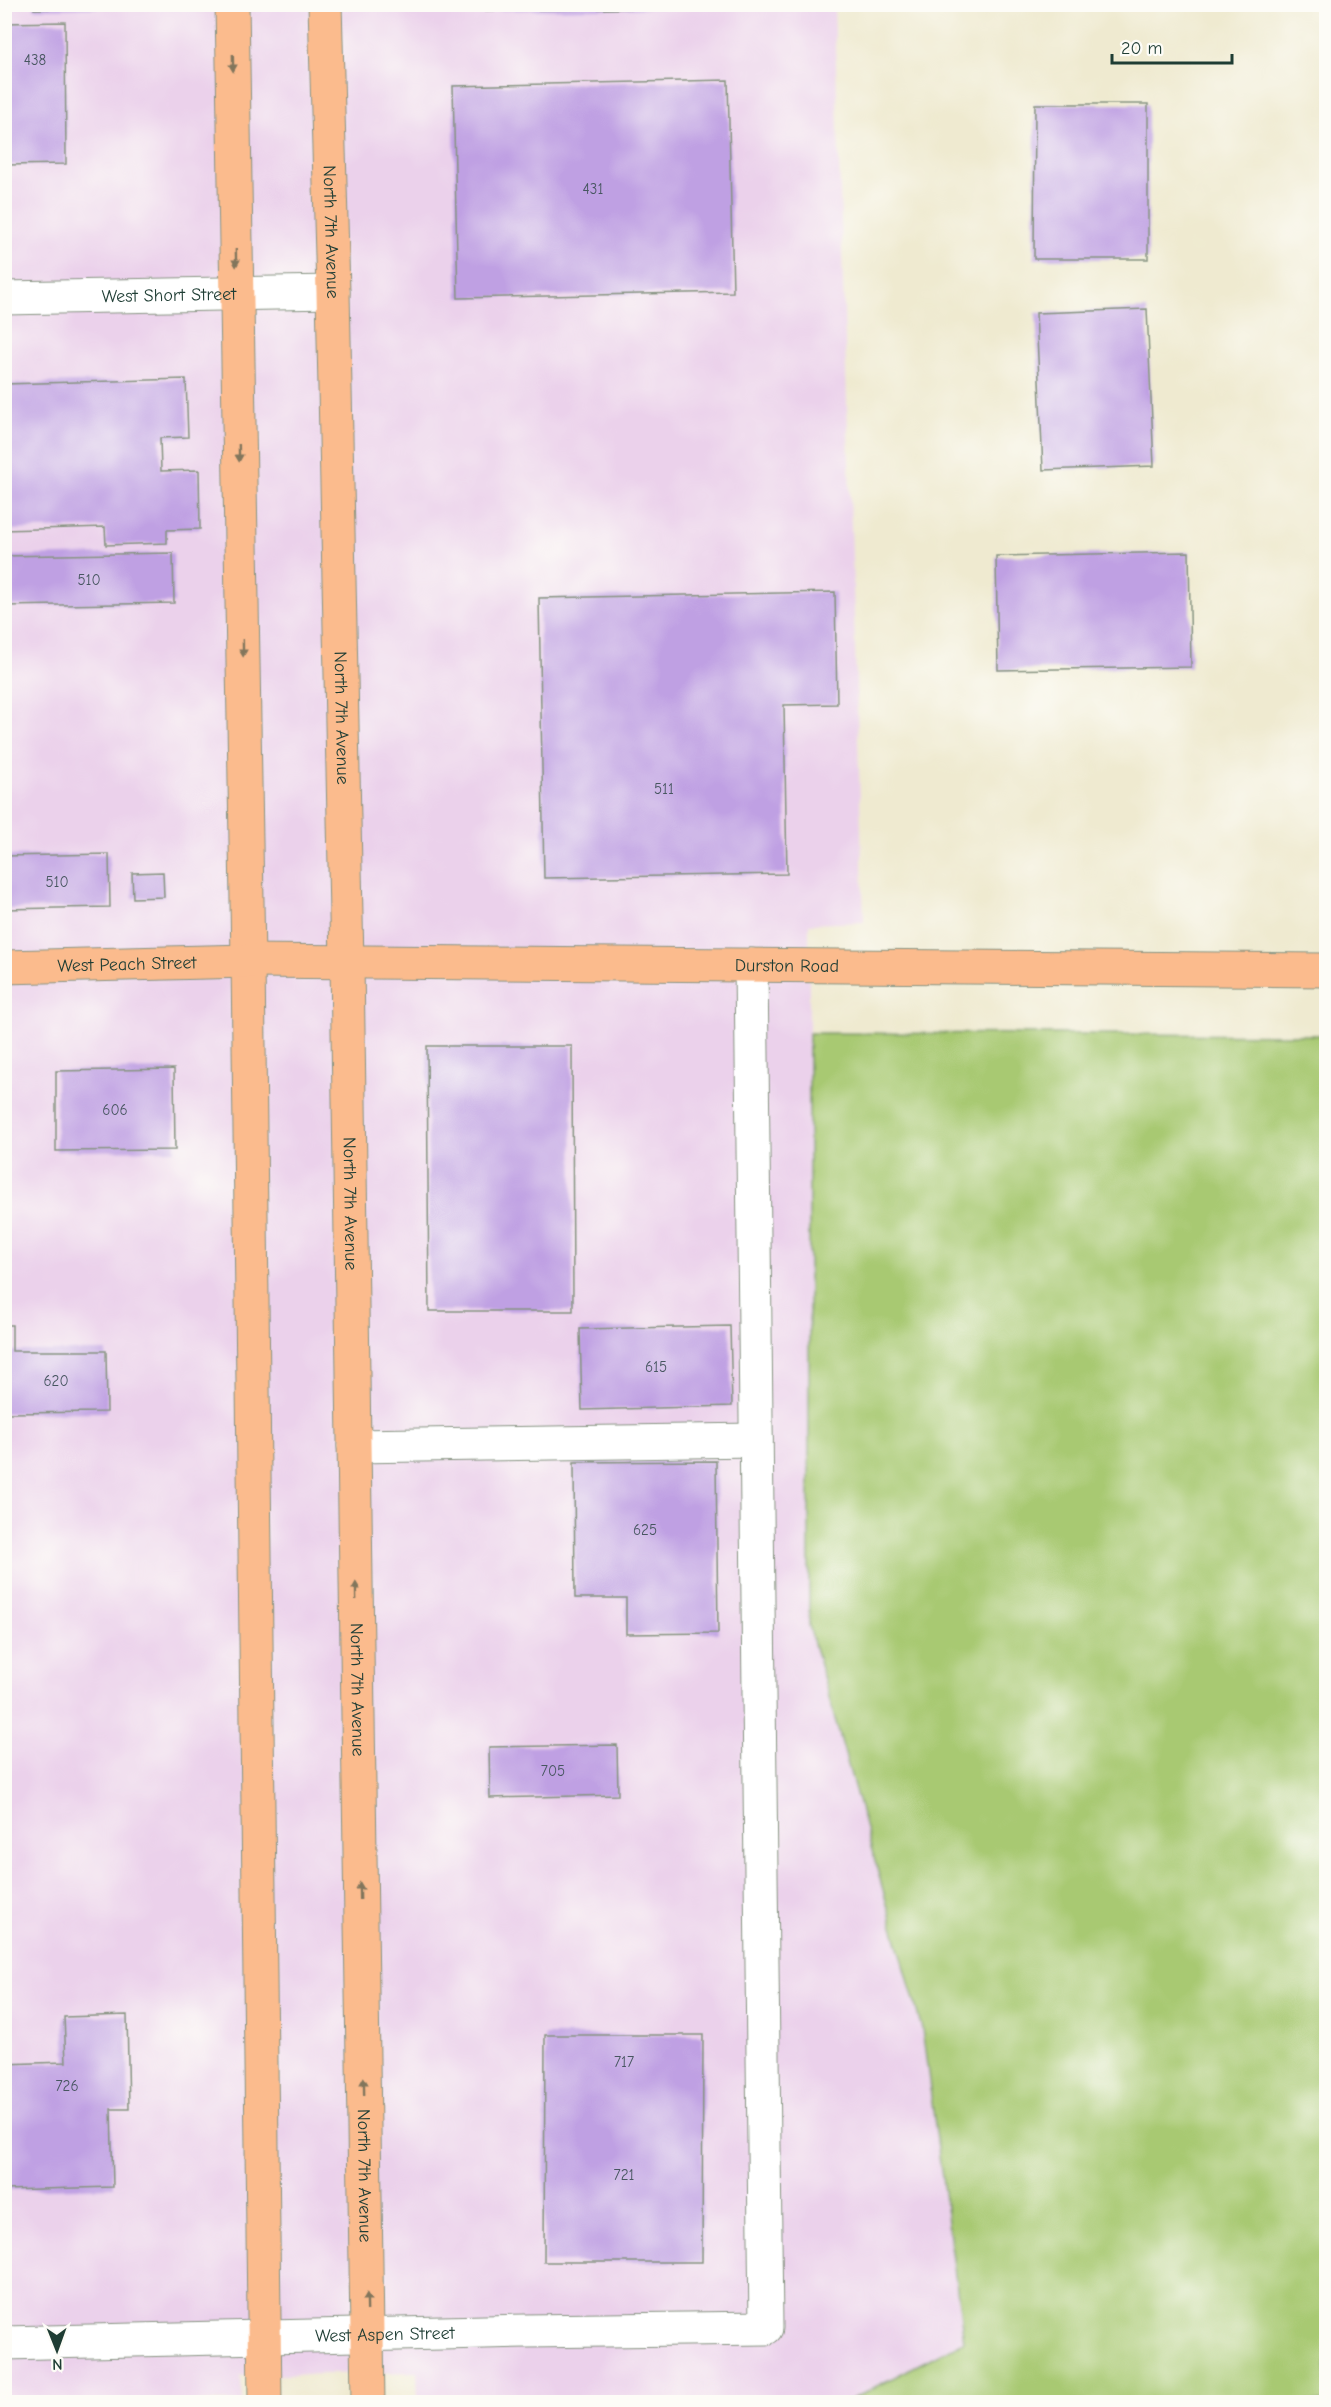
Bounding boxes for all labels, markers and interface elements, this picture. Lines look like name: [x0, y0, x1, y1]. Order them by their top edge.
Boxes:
scale bar: [1112, 27, 1232, 65]
text: 20 m: [1121, 38, 1162, 59]
house number: 438: [24, 51, 46, 69]
one-way arrow: [228, 53, 237, 72]
street label: North 7th Avenue: [318, 165, 343, 299]
house number: 431: [583, 180, 603, 198]
one-way arrow: [231, 248, 241, 267]
street label: West Short Street: [101, 284, 237, 307]
one-way arrow: [234, 443, 244, 462]
house number: 510: [77, 571, 101, 589]
one-way arrow: [238, 638, 248, 657]
street label: North 7th Avenue: [329, 651, 353, 785]
house number: 511: [654, 780, 674, 798]
house number: 510: [45, 873, 69, 891]
street label: West Peach Street: [57, 952, 198, 977]
street label: Durston Road: [735, 955, 839, 977]
house number: 606: [102, 1101, 128, 1119]
street label: North 7th Avenue: [339, 1137, 361, 1271]
house number: 615: [645, 1358, 667, 1376]
house number: 620: [43, 1372, 69, 1390]
house number: 625: [633, 1521, 657, 1539]
one-way arrow: [351, 1582, 361, 1601]
street label: North 7th Avenue: [346, 1623, 369, 1757]
house number: 705: [541, 1762, 565, 1780]
one-way arrow: [356, 1882, 365, 1901]
house number: 717: [614, 2053, 634, 2071]
house number: 726: [55, 2077, 79, 2095]
one-way arrow: [359, 2077, 368, 2096]
street label: North 7th Avenue: [353, 2109, 376, 2243]
house number: 721: [614, 2166, 634, 2184]
one-way arrow: [362, 2293, 372, 2312]
north arrow: [27, 2320, 87, 2380]
street label: West Aspen Street: [315, 2323, 456, 2347]
text: N: [52, 2355, 63, 2373]

